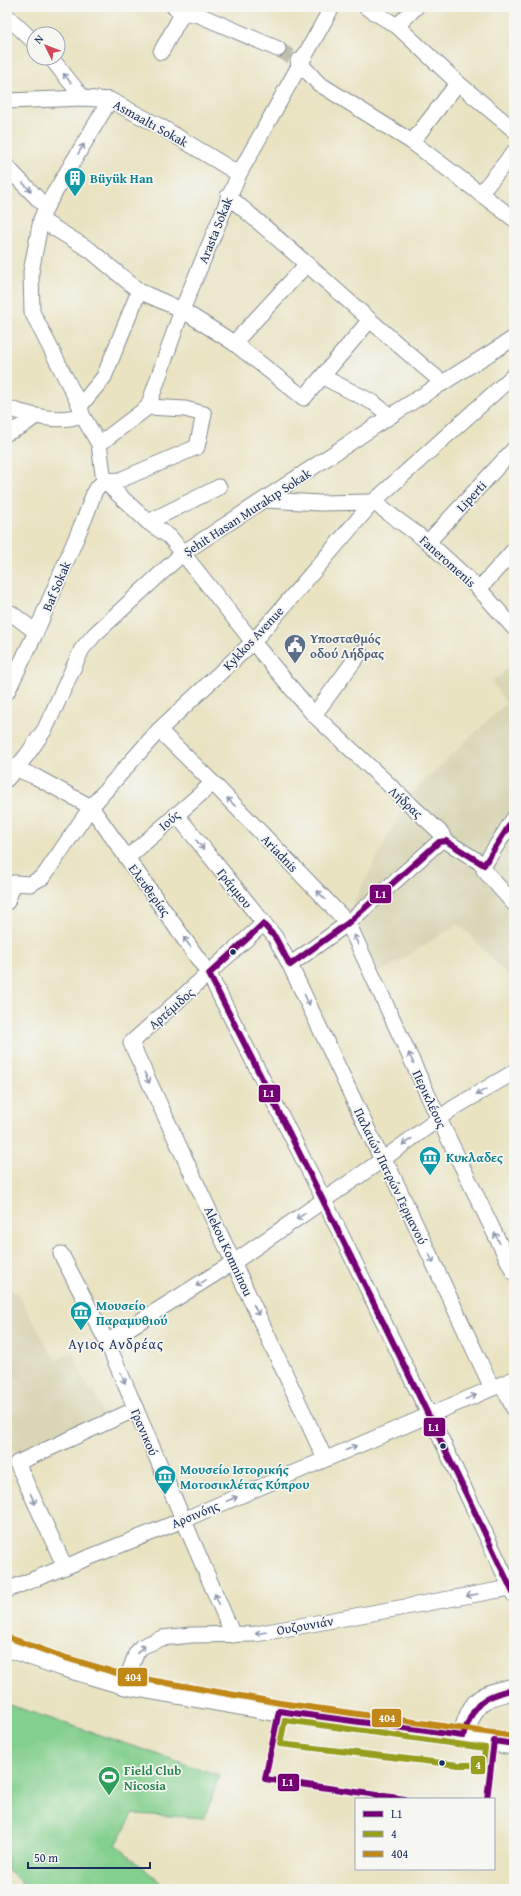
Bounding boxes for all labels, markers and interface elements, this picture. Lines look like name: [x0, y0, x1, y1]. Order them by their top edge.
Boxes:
north arrow: [26, 26, 66, 66]
text: N: [30, 31, 47, 47]
one-way arrow: [63, 73, 71, 84]
street label: Asmaaltı Sokak: [110, 95, 192, 152]
one-way arrow: [77, 143, 85, 155]
building icon: Büyük Han: [62, 165, 88, 198]
place label: Büyük Han: [90, 169, 154, 188]
one-way arrow: [22, 182, 32, 192]
street label: Arasta Sokak: [193, 194, 238, 266]
street label: Şehit Hasan Murakıp Sokak: [180, 464, 315, 561]
street label: Liperti: [452, 476, 491, 516]
street label: Faneromenis: [415, 531, 480, 592]
street label: Baf Sokak: [37, 558, 76, 614]
street label: Kykkos Avenue: [219, 602, 288, 675]
place label: Υποσταθμός οδού Λήδρας: [309, 629, 384, 663]
public building icon: Υποσταθμός οδού Λήδρας: [282, 632, 308, 665]
street label: Λήδρας: [384, 782, 427, 823]
one-way arrow: [227, 797, 236, 807]
street label: Ιούς: [154, 805, 185, 835]
street label: Ariadnis: [257, 830, 302, 877]
one-way arrow: [196, 839, 204, 850]
street label: Ελευθερίας: [124, 860, 175, 921]
street label: Γράμμου: [213, 864, 257, 913]
line badge: L1: [369, 884, 392, 904]
text: L1: [375, 886, 387, 902]
one-way arrow: [316, 890, 326, 900]
one-way arrow: [352, 935, 359, 947]
one-way arrow: [183, 937, 191, 948]
unlabelled marker: [228, 947, 238, 957]
street label: Αρτέμιδος: [144, 983, 199, 1034]
one-way arrow: [304, 994, 311, 1006]
one-way arrow: [407, 1052, 414, 1064]
street label: Περικλέους: [408, 1067, 452, 1132]
one-way arrow: [144, 1072, 151, 1084]
line badge: L1: [258, 1084, 281, 1103]
text: L1: [263, 1085, 275, 1101]
one-way arrow: [475, 1088, 487, 1096]
street label: Παλαιών Πατρών Γερμανού: [349, 1105, 432, 1248]
one-way arrow: [402, 1138, 413, 1146]
museum icon: Κυκλαδες: [417, 1144, 443, 1177]
place label: Κυκλαδες: [446, 1148, 503, 1167]
street label: Alekou Komninou: [199, 1203, 258, 1299]
one-way arrow: [296, 1212, 307, 1220]
one-way arrow: [493, 1232, 500, 1244]
one-way arrow: [428, 1251, 435, 1263]
one-way arrow: [196, 1279, 207, 1287]
place label: Μουσείο Παραμυθιού: [96, 1296, 168, 1330]
museum icon: Μουσείο Παραμυθιού: [68, 1299, 94, 1332]
one-way arrow: [253, 1304, 260, 1316]
district label: Αγιος Ανδρέας: [68, 1334, 164, 1354]
one-way arrow: [119, 1372, 127, 1384]
one-way arrow: [464, 1392, 476, 1400]
street label: Γρανικού: [126, 1406, 163, 1459]
line badge: L1: [423, 1417, 446, 1437]
text: L1: [428, 1419, 440, 1435]
unlabelled marker: [438, 1441, 448, 1451]
one-way arrow: [345, 1444, 357, 1451]
place label: Μουσείο Ιστορικής Μοτοσικλέτας Κύπρου: [180, 1460, 309, 1494]
museum icon: Μουσείο Ιστορικής Μοτοσικλέτας Κύπρου: [152, 1463, 178, 1496]
one-way arrow: [30, 1492, 37, 1504]
one-way arrow: [225, 1495, 237, 1502]
street label: Αρσινόης: [168, 1496, 223, 1533]
one-way arrow: [466, 1591, 479, 1599]
one-way arrow: [213, 1593, 221, 1605]
street label: Ουζουνιάν: [275, 1611, 335, 1640]
one-way arrow: [255, 1629, 268, 1637]
one-way arrow: [136, 1644, 145, 1654]
line badge: 404: [117, 1667, 148, 1687]
text: 404: [124, 1669, 142, 1685]
line badge: 404: [371, 1708, 402, 1728]
text: 404: [378, 1710, 396, 1726]
line badge: 4: [470, 1755, 486, 1775]
text: 4: [475, 1757, 481, 1773]
unlabelled marker: [437, 1758, 447, 1768]
place label: Field Club Nicosia: [124, 1761, 181, 1795]
sports icon: Field Club Nicosia: [96, 1764, 122, 1797]
line badge: L1: [277, 1773, 300, 1792]
text: L1: [282, 1774, 294, 1790]
legend: [355, 1798, 495, 1870]
text: L1: [391, 1805, 403, 1822]
text: 4: [391, 1825, 397, 1842]
scale bar: [28, 1844, 150, 1870]
text: 404: [391, 1845, 409, 1862]
text: 50 m: [34, 1849, 58, 1866]

